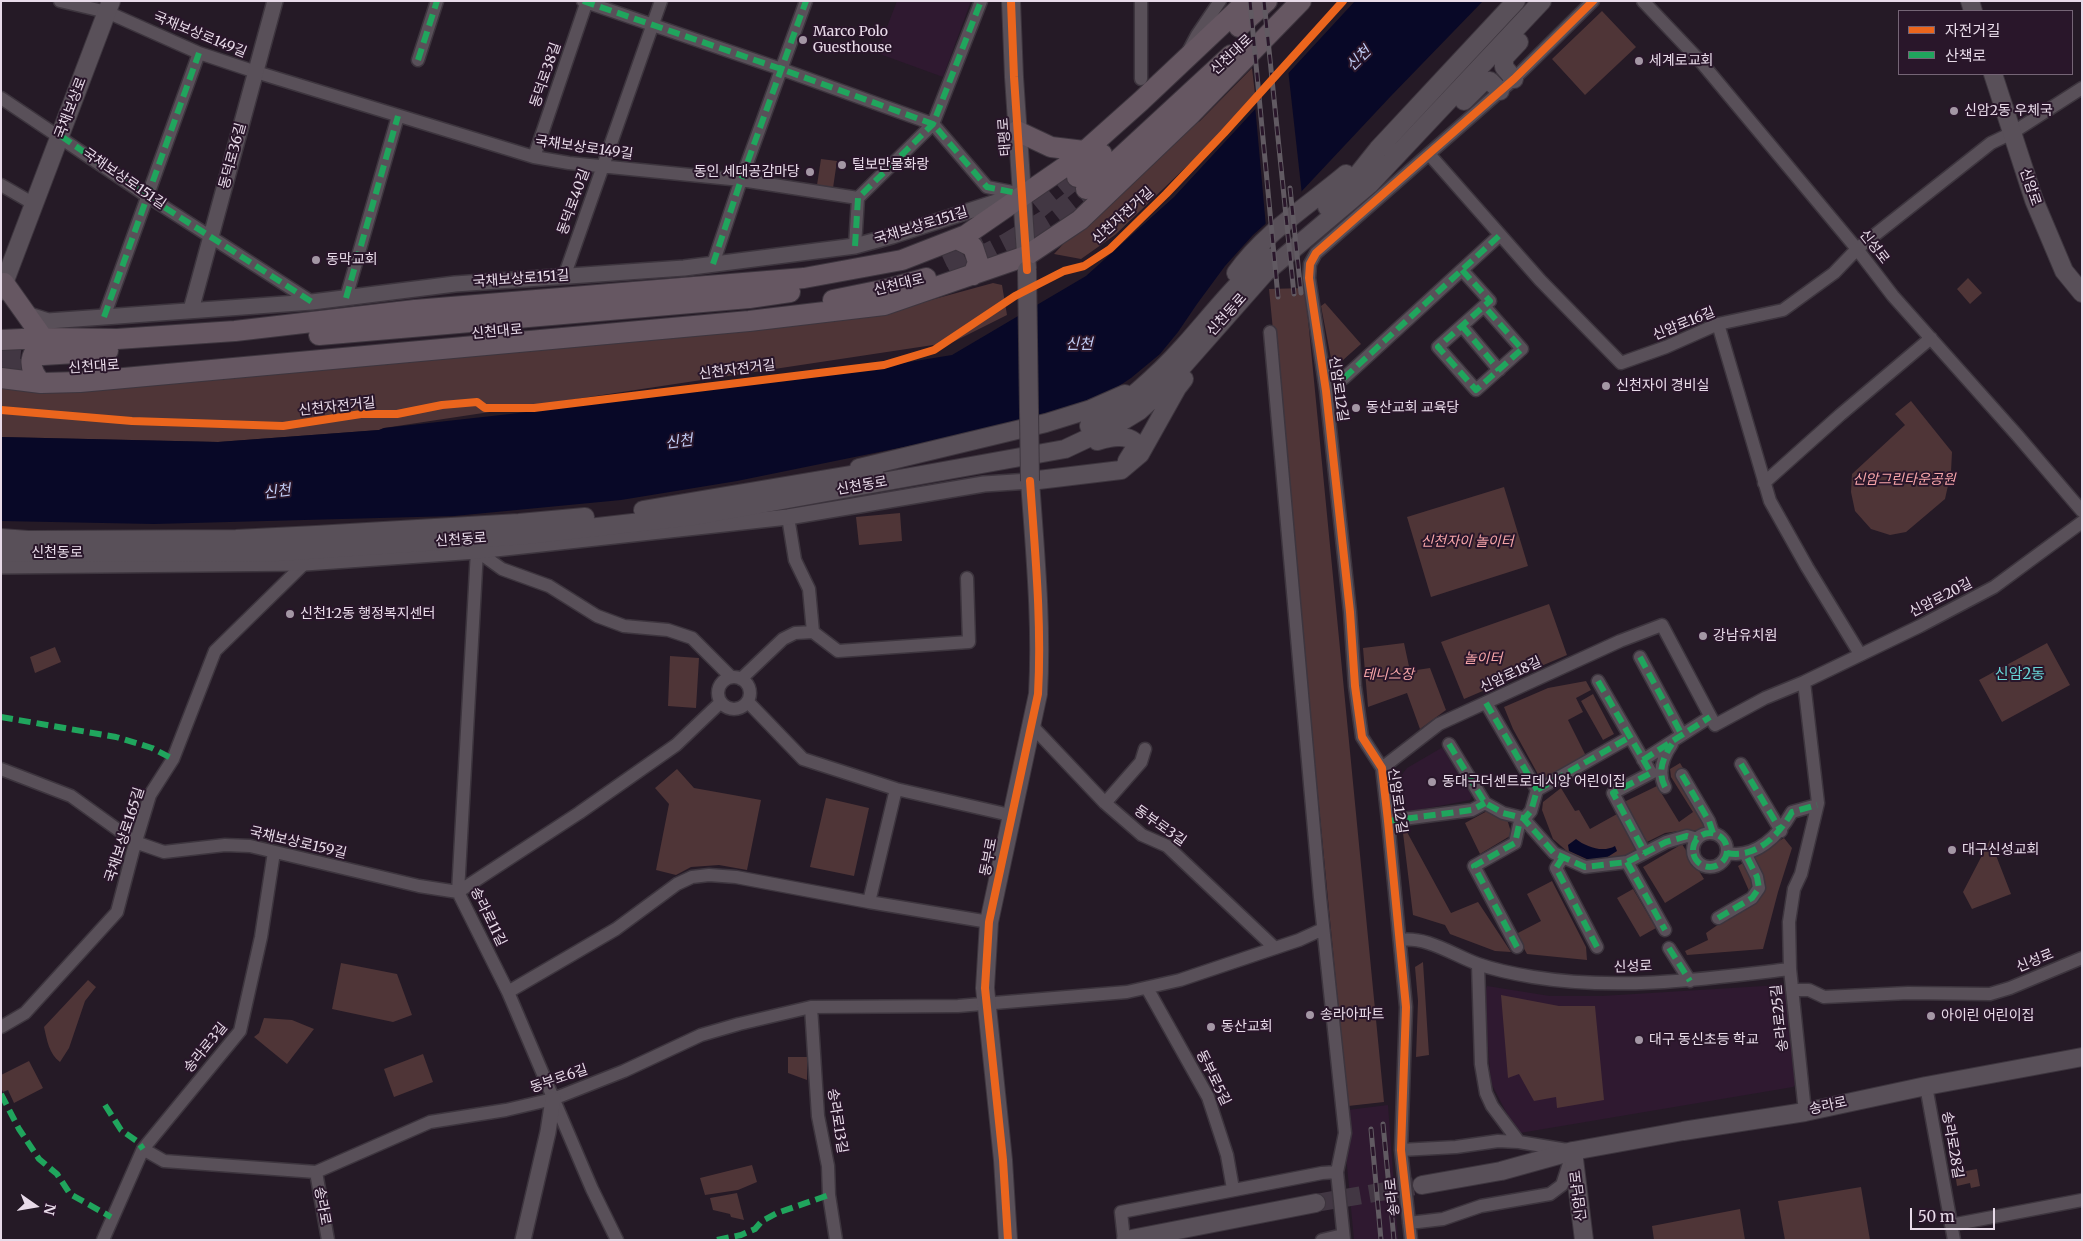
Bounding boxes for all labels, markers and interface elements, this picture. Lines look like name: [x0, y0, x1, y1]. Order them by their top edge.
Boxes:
street label: 국채보상로149길: [151, 9, 249, 61]
legend: [1898, 10, 2073, 75]
text: 자전거길: [1945, 21, 2000, 40]
place label: Marco Polo Guesthouse: [813, 24, 892, 56]
street label: 신천대로: [1207, 31, 1257, 79]
marker: Marco Polo Guesthouse: [797, 34, 809, 46]
street label: 동덕로38길: [527, 40, 565, 110]
water label: 신천: [1343, 43, 1375, 75]
text: 산책로: [1945, 46, 1986, 65]
place label: 세계로교회: [1649, 53, 1713, 69]
marker: 세계로교회: [1633, 55, 1645, 67]
street label: 국채보상로: [52, 75, 90, 141]
place label: 신암2동 우체국: [1964, 103, 2053, 119]
marker: 신암2동 우체국: [1948, 105, 1960, 117]
street label: 태평로: [995, 117, 1015, 157]
street label: 동덕로36길: [216, 121, 250, 191]
street label: 국채보상로149길: [534, 133, 634, 163]
street label: 국채보상로151길: [79, 145, 169, 213]
place label: 털보만물화랑: [852, 157, 929, 173]
marker: 털보만물화랑: [836, 159, 848, 171]
place label: 동인 세대공감마당: [694, 164, 800, 180]
marker: 동인 세대공감마당: [804, 166, 816, 178]
street label: 신암로: [2016, 166, 2044, 208]
street label: 동덕로40길: [554, 167, 594, 237]
street label: 신천자전거길: [1089, 184, 1157, 248]
street label: 국채보상로151길: [872, 204, 970, 248]
street label: 신성로: [1855, 227, 1893, 267]
place label: 동막교회: [326, 252, 378, 268]
marker: 동막교회: [310, 254, 322, 266]
street label: 국채보상로151길: [472, 267, 570, 291]
street label: 신천대로: [872, 271, 926, 299]
street label: 신천동로: [1204, 290, 1250, 340]
street label: 신암로16길: [1650, 304, 1718, 344]
street label: 신천대로: [471, 321, 523, 343]
water label: 신천: [1065, 336, 1093, 354]
street label: 신암로12길: [1325, 355, 1351, 423]
street label: 신천대로: [68, 357, 120, 377]
street label: 신천자전거길: [698, 357, 776, 383]
place label: 신천자이 경비실: [1616, 378, 1709, 394]
marker: 신천자이 경비실: [1600, 380, 1612, 392]
street label: 신천자전거길: [298, 395, 376, 419]
place label: 동산교회 교육당: [1366, 400, 1459, 416]
marker: 동산교회 교육당: [1350, 402, 1362, 414]
water label: 신천: [664, 431, 694, 453]
park label: 신암그린타운공원: [1852, 472, 1956, 488]
street label: 신천동로: [835, 473, 889, 499]
water label: 신천: [262, 481, 292, 503]
street label: 신천동로: [435, 530, 487, 550]
park label: 신천자이 놀이터: [1420, 534, 1514, 550]
street label: 신천동로: [31, 545, 83, 561]
street label: 신암로20길: [1907, 575, 1975, 621]
place label: 신천1·2동 행정복지센터: [300, 606, 435, 622]
marker: 신천1·2동 행정복지센터: [284, 608, 296, 620]
place label: 강남유치원: [1713, 628, 1777, 644]
marker: 강남유치원: [1697, 630, 1709, 642]
park label: 놀이터: [1464, 651, 1502, 667]
street label: 신암로18길: [1478, 653, 1544, 697]
district label: 신암2동: [1995, 666, 2045, 684]
park label: 테니스장: [1362, 667, 1414, 683]
street label: 신암로12길: [1384, 767, 1410, 835]
place label: 동대구더센트로데시앙 어린이집: [1442, 774, 1626, 790]
marker: 동대구더센트로데시앙 어린이집: [1426, 776, 1438, 788]
street label: 국채보상로165길: [102, 785, 148, 885]
street label: 동부로3길: [1131, 802, 1189, 850]
street label: 국채보상로159길: [248, 824, 348, 862]
street label: 동부로: [977, 836, 1001, 878]
place label: 대구신성교회: [1962, 842, 2039, 858]
marker: 대구신성교회: [1946, 844, 1958, 856]
street label: 송라로11길: [466, 885, 510, 949]
street label: 신성로: [2014, 946, 2056, 976]
street label: 신성로: [1613, 958, 1653, 976]
street label: 송라로25길: [1768, 984, 1792, 1052]
place label: 송라아파트: [1320, 1007, 1384, 1023]
place label: 아이린 어린이집: [1941, 1008, 2034, 1024]
marker: 송라아파트: [1304, 1009, 1316, 1021]
marker: 아이린 어린이집: [1925, 1010, 1937, 1022]
place label: 동산교회: [1221, 1019, 1273, 1035]
street label: 송라로3길: [181, 1020, 231, 1076]
marker: 동산교회: [1205, 1021, 1217, 1033]
place label: 대구 동신초등 학교: [1649, 1032, 1759, 1048]
marker: 대구 동신초등 학교: [1633, 1034, 1645, 1046]
street label: 동부로5길: [1192, 1047, 1234, 1109]
street label: 동부로6길: [528, 1061, 590, 1097]
street label: 송라로13길: [824, 1087, 850, 1155]
street label: 송라로: [1807, 1094, 1849, 1118]
street label: 송라로28길: [1938, 1110, 1966, 1180]
street label: 신암남로: [1568, 1169, 1590, 1223]
street label: 송라로: [1383, 1177, 1403, 1217]
north arrow: [10, 1181, 60, 1231]
street label: 송라로: [310, 1186, 334, 1226]
scale bar: [1913, 1198, 1998, 1230]
text: N: [40, 1202, 60, 1217]
text: 50 m: [1918, 1207, 1955, 1226]

